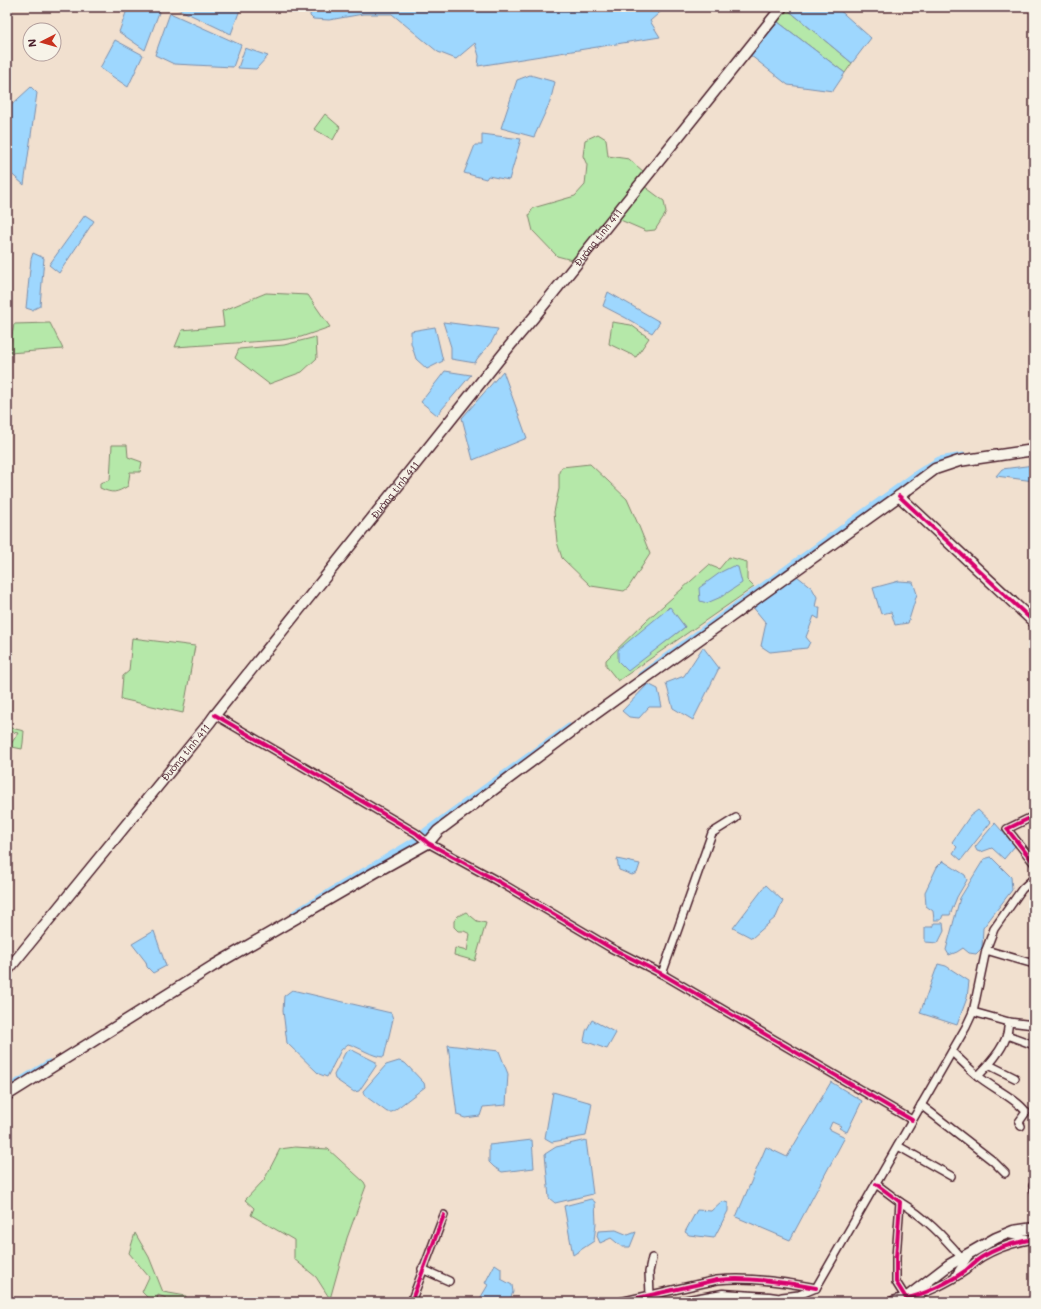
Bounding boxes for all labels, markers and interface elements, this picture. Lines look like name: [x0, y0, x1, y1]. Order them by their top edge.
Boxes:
north arrow: [22, 22, 62, 62]
text: N: [24, 38, 39, 48]
street label: Đường tỉnh 411: [570, 206, 625, 269]
street label: Đường tỉnh 411: [367, 458, 422, 522]
street label: Đường tỉnh 411: [158, 721, 213, 784]

